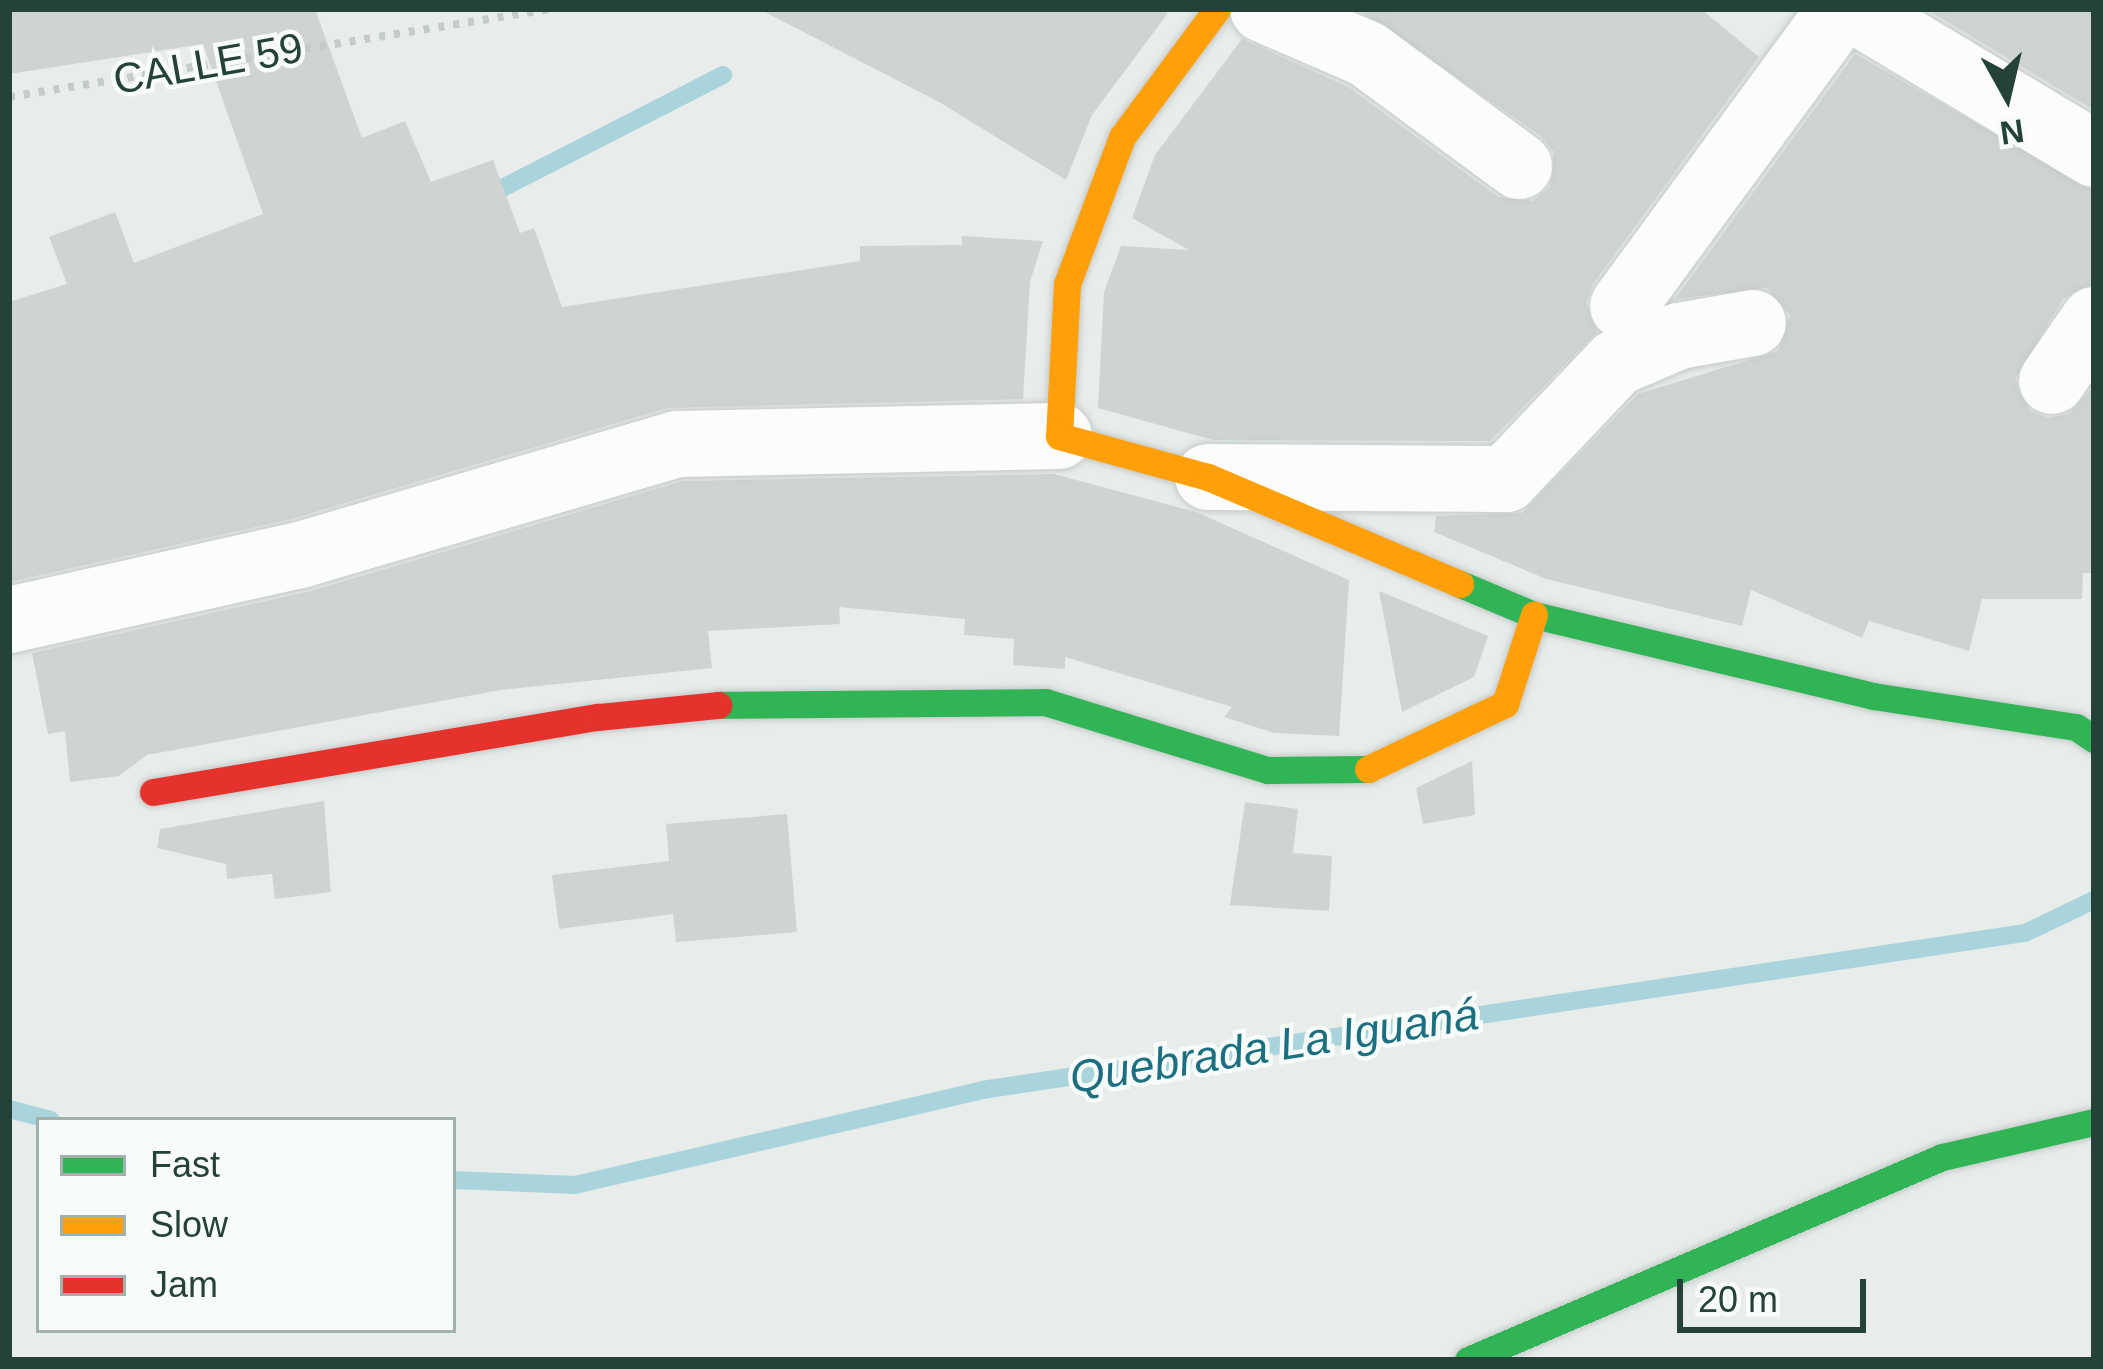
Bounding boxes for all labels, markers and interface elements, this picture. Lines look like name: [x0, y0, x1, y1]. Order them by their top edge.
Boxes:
street label: CALLE 59: [109, 23, 307, 105]
north arrow: [1947, 36, 2067, 156]
text: N: [1998, 112, 2026, 152]
water label: Quebrada La Iguaná: [1066, 987, 1482, 1105]
legend: [36, 1117, 456, 1333]
text: Fast: [150, 1144, 220, 1185]
text: Slow: [150, 1204, 228, 1245]
scale bar: [1683, 1255, 1872, 1329]
text: Jam: [150, 1264, 218, 1305]
text: 20 m: [1698, 1279, 1778, 1320]

